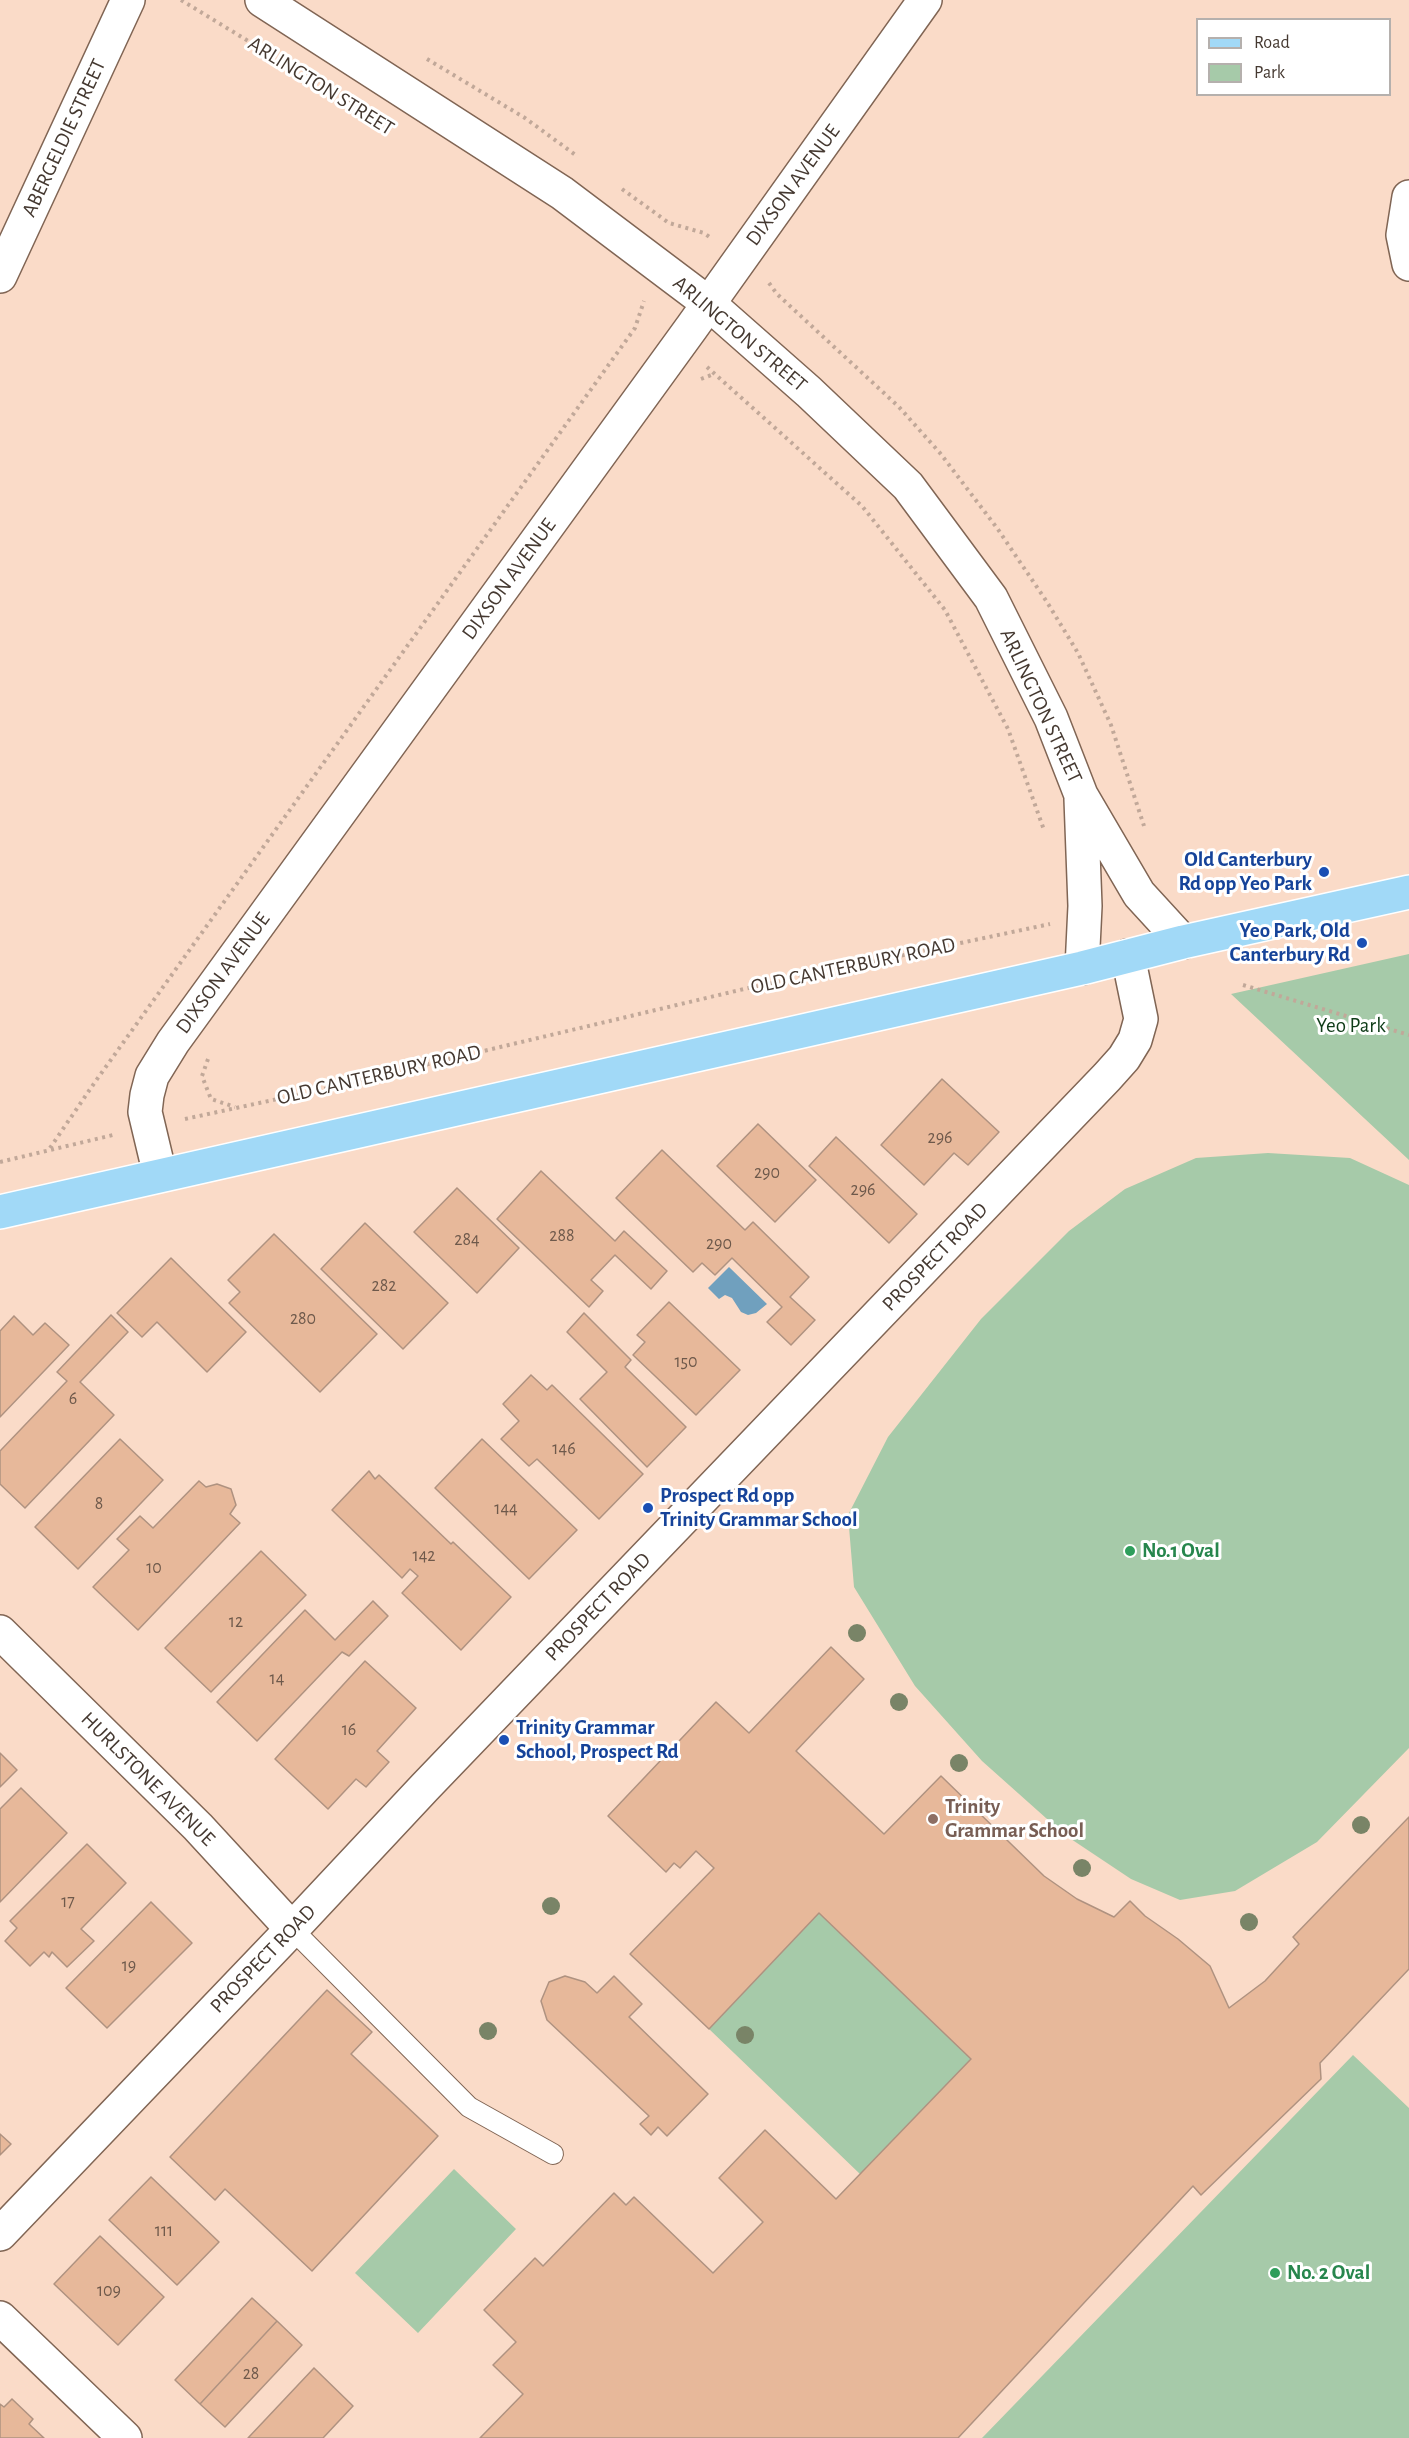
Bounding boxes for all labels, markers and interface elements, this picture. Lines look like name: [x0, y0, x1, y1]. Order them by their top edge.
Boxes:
legend: [1196, 18, 1391, 96]
street label: ARLINGTON STREET: [243, 31, 399, 141]
text: Road: [1254, 34, 1290, 52]
street label: ABERGELDIE STREET: [16, 55, 112, 221]
text: Park: [1254, 64, 1285, 82]
street label: DIXSON AVENUE: [740, 119, 846, 251]
street label: ARLINGTON STREET: [668, 271, 812, 397]
street label: DIXSON AVENUE: [456, 513, 562, 645]
street label: ARLINGTON STREET: [994, 625, 1088, 787]
place label: Old Canterbury Rd opp Yeo Park: [1178, 847, 1312, 897]
marker: Old Canterbury Rd opp Yeo Park: [1317, 865, 1331, 879]
street label: DIXSON AVENUE: [170, 907, 276, 1039]
place label: Yeo Park, Old Canterbury Rd: [1230, 918, 1350, 968]
street label: OLD CANTERBURY ROAD: [748, 932, 958, 1000]
marker: Yeo Park, Old Canterbury Rd: [1355, 936, 1369, 950]
park label: Yeo Park: [1316, 1013, 1386, 1039]
street label: OLD CANTERBURY ROAD: [275, 1039, 483, 1111]
house number: 296: [927, 1127, 953, 1149]
house number: 290: [754, 1162, 780, 1184]
house number: 296: [850, 1179, 876, 1201]
street label: PROSPECT ROAD: [877, 1197, 993, 1317]
house number: 288: [549, 1225, 575, 1247]
house number: 284: [454, 1229, 480, 1251]
house number: 290: [706, 1233, 732, 1255]
house number: 282: [372, 1275, 396, 1297]
house number: 280: [290, 1308, 316, 1330]
house number: 150: [674, 1351, 698, 1373]
house number: 6: [69, 1388, 77, 1410]
house number: 146: [552, 1438, 576, 1460]
place label: Prospect Rd opp Trinity Grammar School: [660, 1483, 857, 1533]
house number: 8: [95, 1493, 103, 1515]
house number: 144: [494, 1498, 518, 1520]
marker: Prospect Rd opp Trinity Grammar School: [641, 1501, 655, 1515]
place label: No.1 Oval: [1142, 1538, 1220, 1564]
marker: No.1 Oval: [1123, 1544, 1137, 1558]
house number: 142: [412, 1545, 436, 1567]
street label: PROSPECT ROAD: [540, 1547, 656, 1667]
house number: 10: [146, 1557, 162, 1579]
house number: 12: [229, 1611, 243, 1633]
house number: 14: [270, 1668, 284, 1690]
street label: HURLSTONE AVENUE: [76, 1707, 220, 1851]
place label: Trinity Grammar School, Prospect Rd: [516, 1715, 679, 1765]
house number: 16: [342, 1719, 356, 1741]
marker: Trinity Grammar School, Prospect Rd: [497, 1733, 511, 1747]
place label: Trinity Grammar School: [945, 1794, 1084, 1844]
marker: Trinity Grammar School: [926, 1812, 940, 1826]
house number: 17: [61, 1891, 75, 1913]
street label: PROSPECT ROAD: [205, 1899, 321, 2019]
house number: 19: [122, 1955, 136, 1977]
house number: 111: [155, 2220, 173, 2242]
place label: No. 2 Oval: [1287, 2260, 1370, 2286]
marker: No. 2 Oval: [1268, 2266, 1282, 2280]
house number: 109: [97, 2280, 121, 2302]
house number: 28: [243, 2363, 259, 2385]

